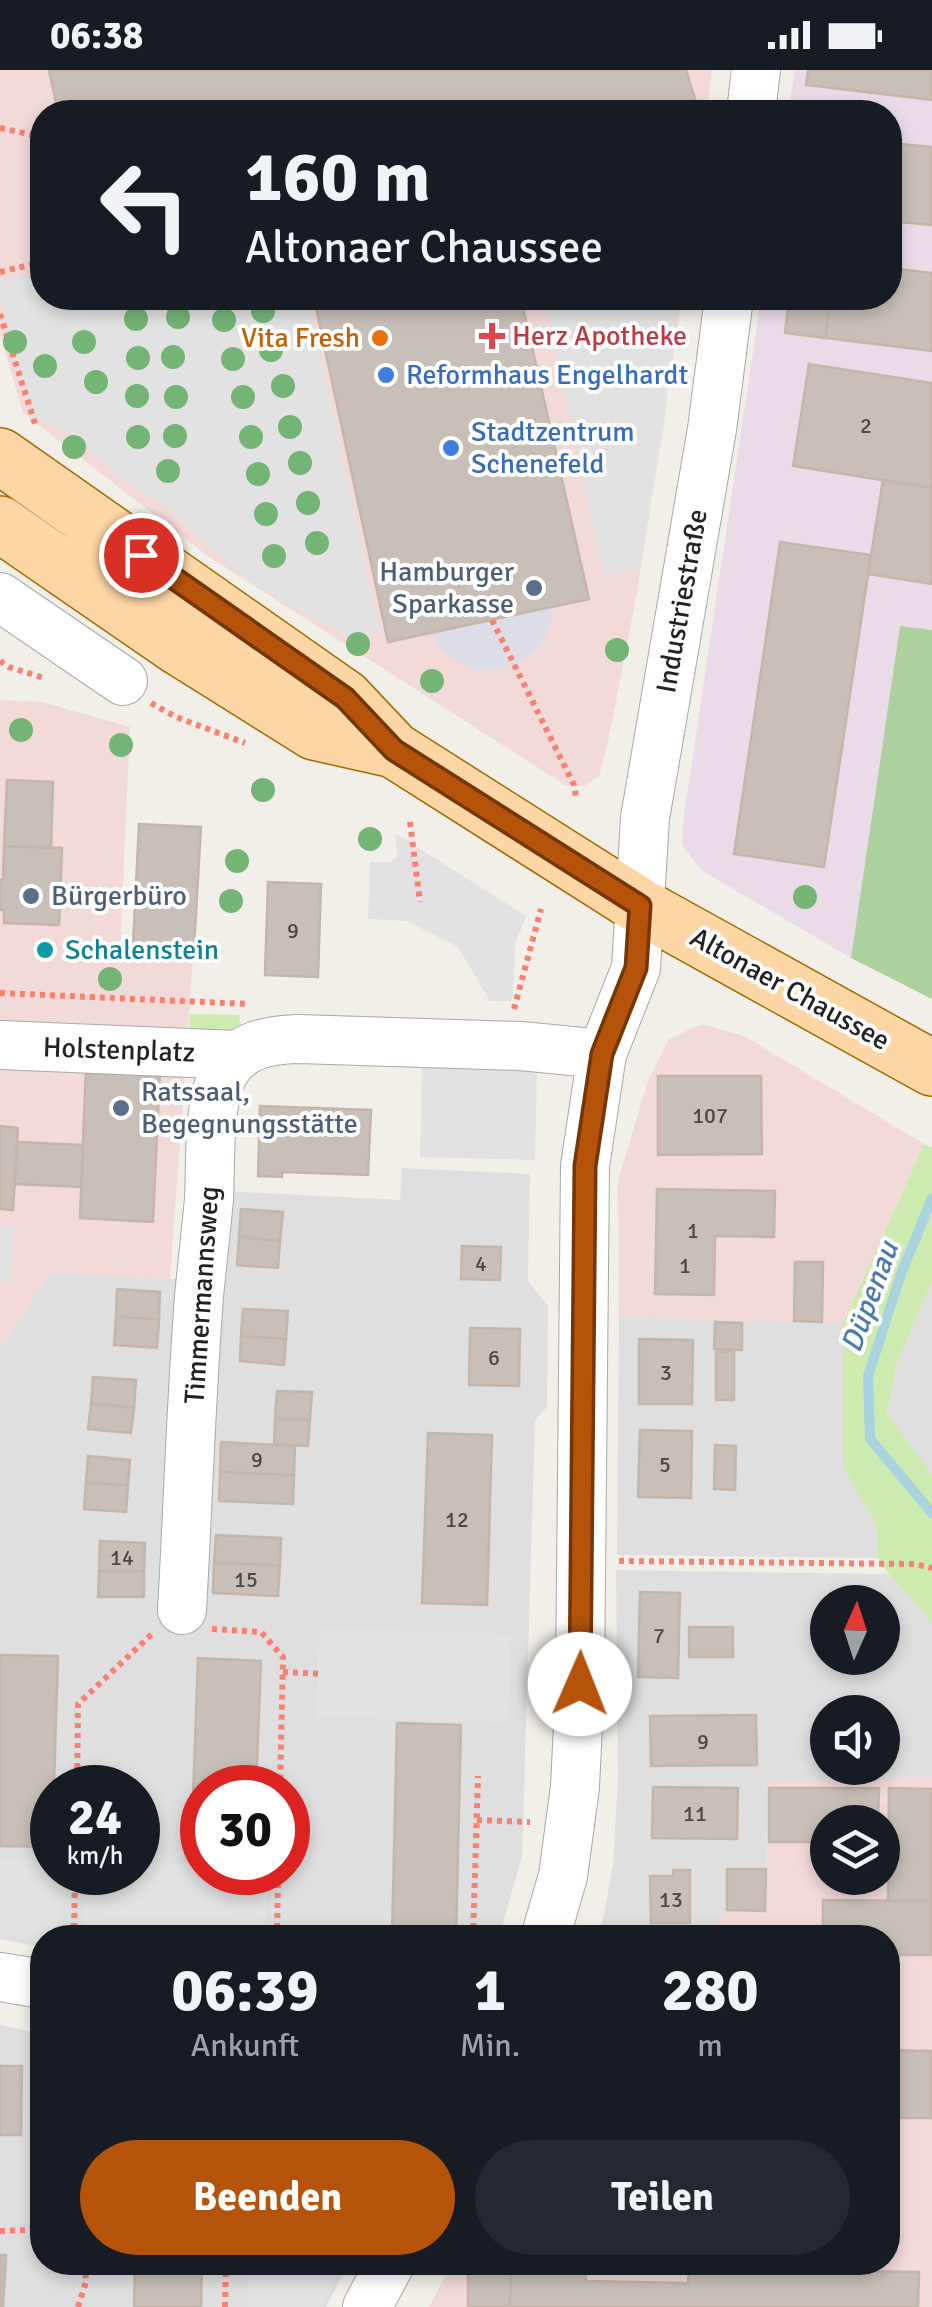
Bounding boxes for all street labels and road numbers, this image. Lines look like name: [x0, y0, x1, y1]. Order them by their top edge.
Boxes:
street label: Industriestraße: [649, 506, 715, 696]
street label: Altonaer Chaussee: [684, 920, 896, 1058]
street label: Holstenplatz: [42, 1030, 196, 1070]
street label: Timmermannsweg: [177, 1185, 227, 1405]

